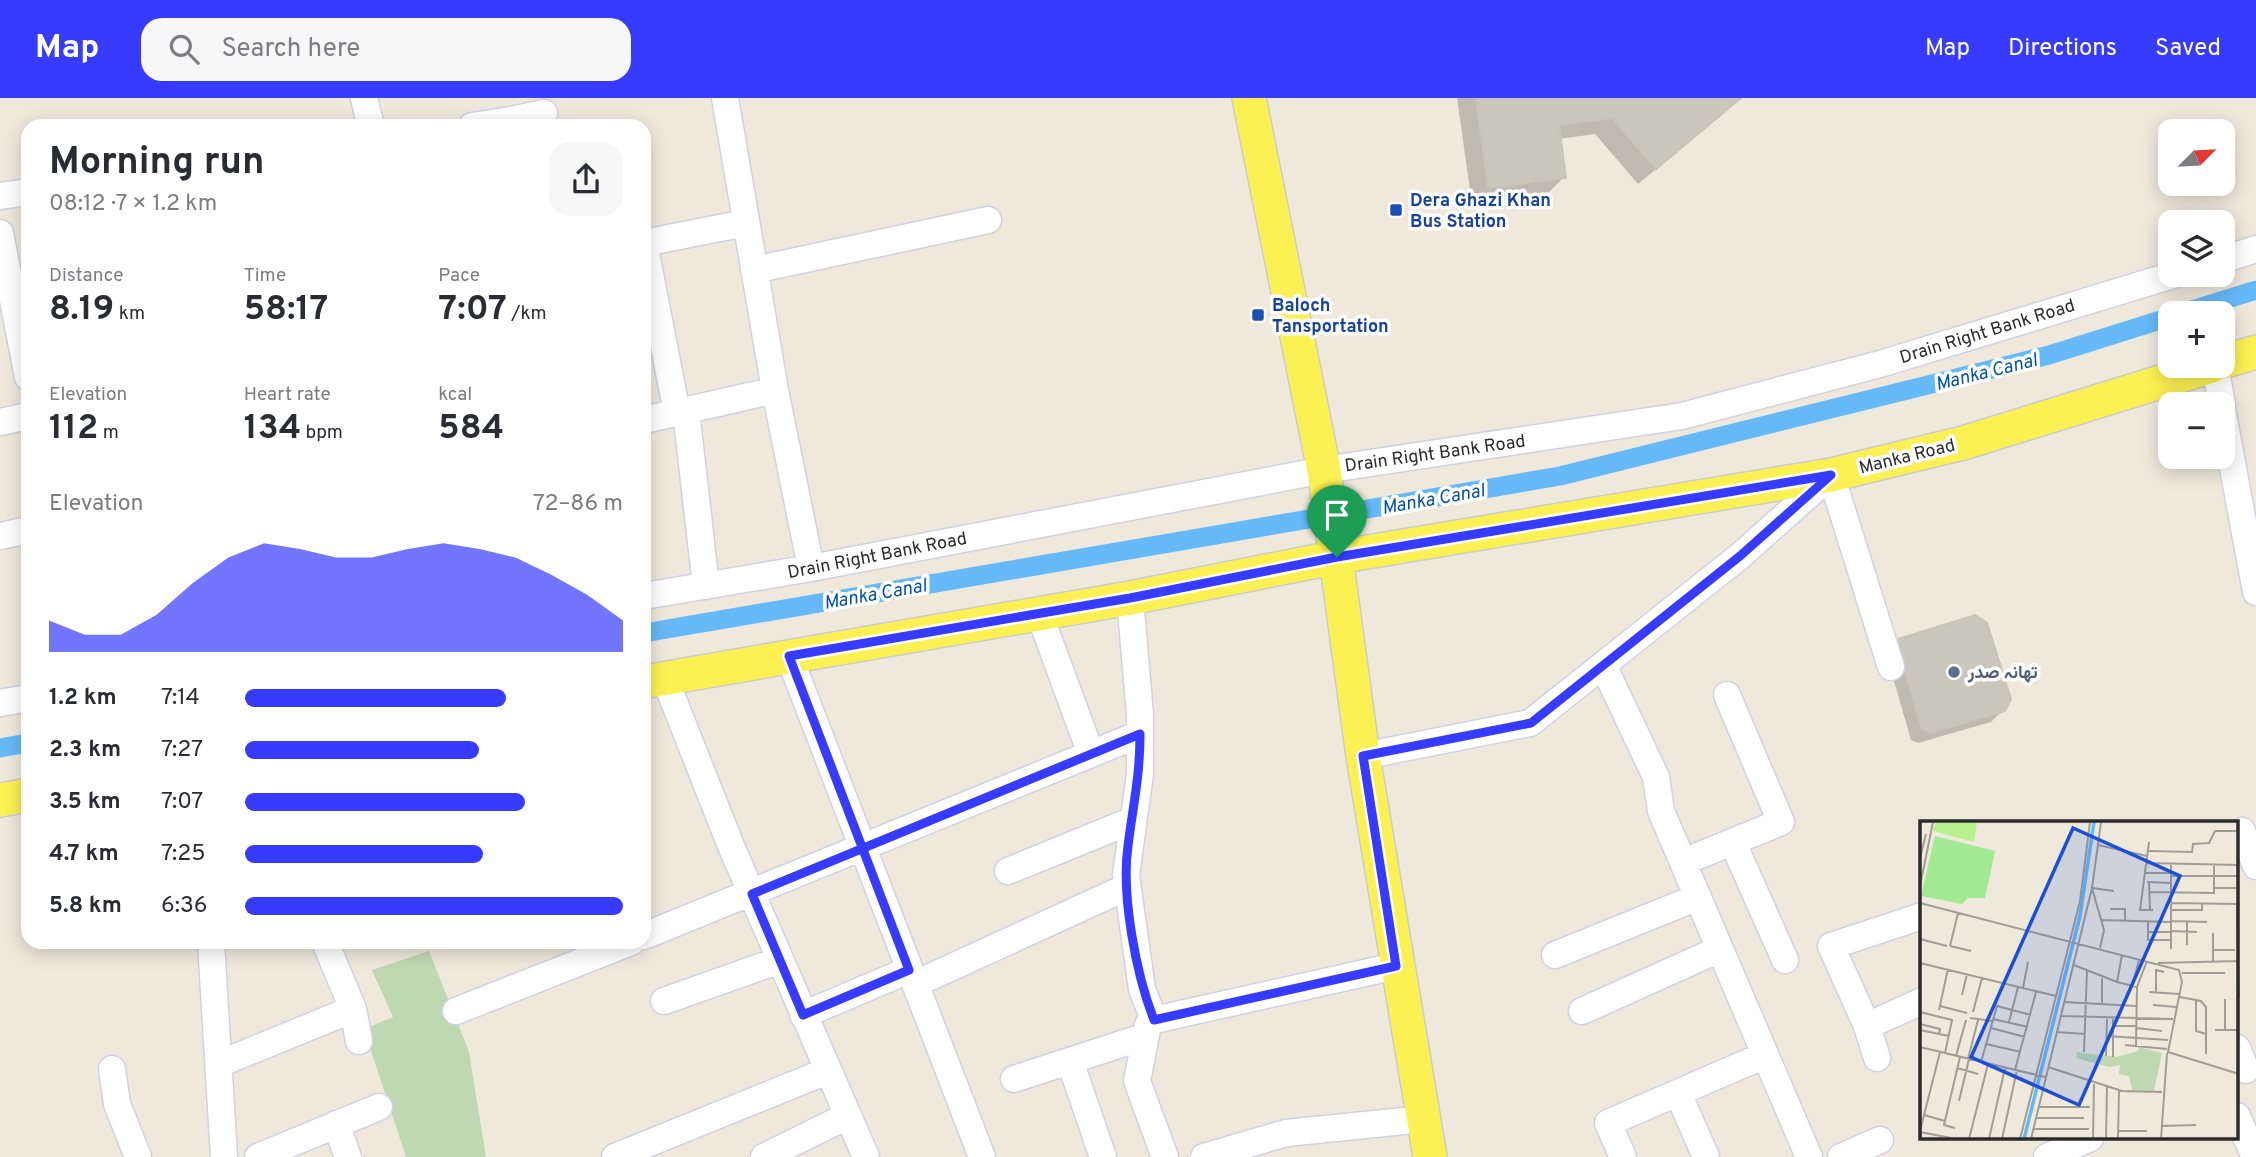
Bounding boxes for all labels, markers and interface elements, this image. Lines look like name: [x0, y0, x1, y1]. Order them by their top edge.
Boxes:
search box: [141, 18, 631, 81]
text: Map: [35, 28, 99, 70]
icon: search: [165, 30, 203, 68]
text: Search here: [221, 33, 360, 66]
text: Map: [1925, 34, 1970, 64]
text: Directions: [2008, 34, 2117, 64]
text: Saved: [2155, 34, 2221, 64]
north arrow: [2158, 119, 2235, 196]
map controls: [2158, 119, 2235, 469]
text: Morning run: [49, 139, 265, 188]
button: share: [549, 142, 623, 216]
text: 08:12 · 7 × 1.2 km: [49, 190, 217, 219]
place label: Dera Ghazi Khan Bus Station: [1410, 190, 1551, 234]
marker: Dera Ghazi Khan Bus Station: [1388, 202, 1404, 218]
button: layers: [2158, 210, 2235, 287]
text: Distance: [49, 264, 124, 288]
text: Time: [244, 264, 286, 288]
text: Pace: [438, 264, 480, 288]
text: 8.19: [49, 288, 114, 332]
text: 58:17: [244, 288, 328, 332]
text: 7:07: [438, 288, 507, 332]
place label: Baloch Tansportation: [1272, 295, 1389, 339]
street label: Drain Right Bank Road: [1897, 295, 2078, 370]
button: +: [2158, 301, 2235, 378]
text: km: [114, 302, 145, 326]
text: /km: [507, 302, 547, 326]
marker: Baloch Tansportation: [1250, 307, 1266, 323]
water label: Manka Canal: [1933, 348, 2041, 397]
text: Elevation: [49, 383, 127, 407]
text: Heart rate: [244, 383, 331, 407]
text: kcal: [438, 383, 472, 407]
button: −: [2158, 392, 2235, 469]
text: 112: [49, 407, 98, 451]
text: 134: [244, 407, 301, 451]
text: 584: [438, 407, 504, 451]
text: m: [98, 421, 119, 445]
text: bpm: [301, 421, 343, 445]
street label: Drain Right Bank Road: [1343, 430, 1527, 479]
street label: Manka Road: [1857, 434, 1958, 480]
water label: Manka Canal: [1380, 479, 1488, 521]
pin: [1307, 485, 1367, 557]
text: Elevation: [49, 490, 144, 519]
text: 72–86 m: [533, 490, 623, 519]
icon: arrive: [1318, 496, 1356, 534]
street label: Drain Right Bank Road: [786, 528, 969, 585]
water label: Manka Canal: [822, 574, 930, 616]
place label: تھانہ صدر: [1967, 662, 2038, 685]
marker: تھانہ صدر: [1946, 664, 1962, 680]
text: 1.2 km: [49, 684, 117, 713]
text: 7:14: [161, 684, 200, 713]
text: 2.3 km: [49, 736, 121, 765]
text: 7:27: [161, 736, 203, 765]
text: 3.5 km: [49, 788, 121, 817]
text: 7:07: [161, 788, 203, 817]
inset map: [1920, 821, 2238, 1140]
text: 4.7 km: [49, 840, 119, 869]
text: 7:25: [161, 840, 206, 869]
text: 5.8 km: [49, 892, 122, 921]
text: 6:36: [161, 892, 207, 921]

